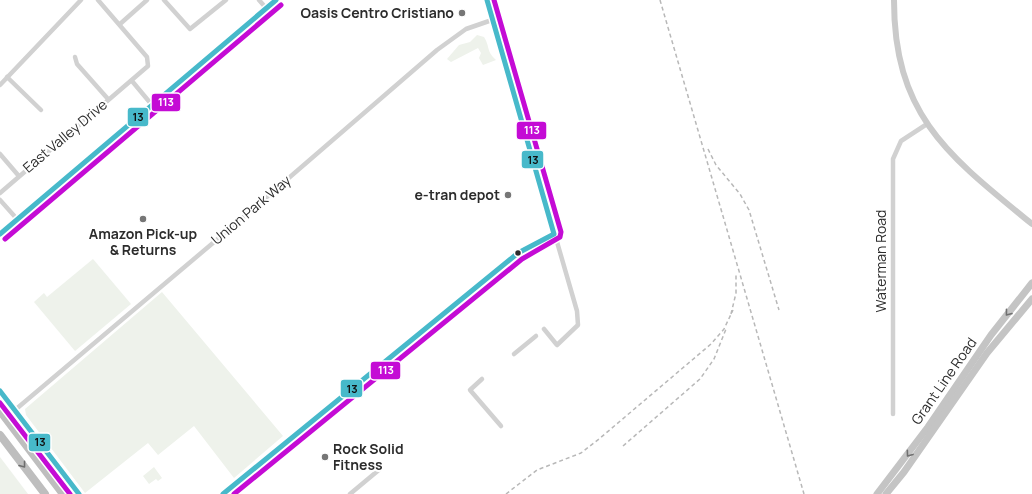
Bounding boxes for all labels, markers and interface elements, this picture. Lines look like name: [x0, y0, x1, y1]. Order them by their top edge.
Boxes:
place label: Oasis Centro Cristiano: [301, 3, 454, 22]
marker: Oasis Centro Cristiano: [457, 8, 467, 18]
line badge: 113: [151, 93, 181, 112]
text: 113: [158, 94, 174, 109]
street label: East Valley Drive: [19, 95, 111, 177]
line badge: 13: [127, 107, 149, 127]
text: 13: [132, 109, 144, 124]
line badge: 113: [516, 121, 547, 140]
text: 113: [524, 122, 540, 137]
line badge: 13: [521, 150, 544, 169]
text: 13: [527, 152, 539, 167]
street label: Union Park Way: [207, 170, 295, 249]
place label: e-tran depot: [414, 185, 500, 204]
marker: e-tran depot: [503, 190, 513, 200]
street label: Waterman Road: [871, 210, 890, 312]
marker: Amazon Pick-up & Returns: [138, 214, 148, 224]
place label: Amazon Pick-up & Returns: [89, 224, 198, 259]
unlabelled marker: [513, 248, 523, 258]
one-way arrow: [1006, 309, 1013, 316]
street label: Grant Line Road: [907, 333, 981, 428]
line badge: 113: [370, 361, 401, 380]
text: 113: [378, 362, 394, 377]
line badge: 13: [340, 379, 363, 398]
text: 13: [346, 381, 358, 396]
line badge: 13: [28, 433, 51, 452]
text: 13: [34, 434, 46, 449]
place label: Rock Solid Fitness: [333, 439, 404, 474]
one-way arrow: [906, 449, 913, 456]
marker: Rock Solid Fitness: [320, 452, 330, 462]
one-way arrow: [18, 460, 25, 467]

